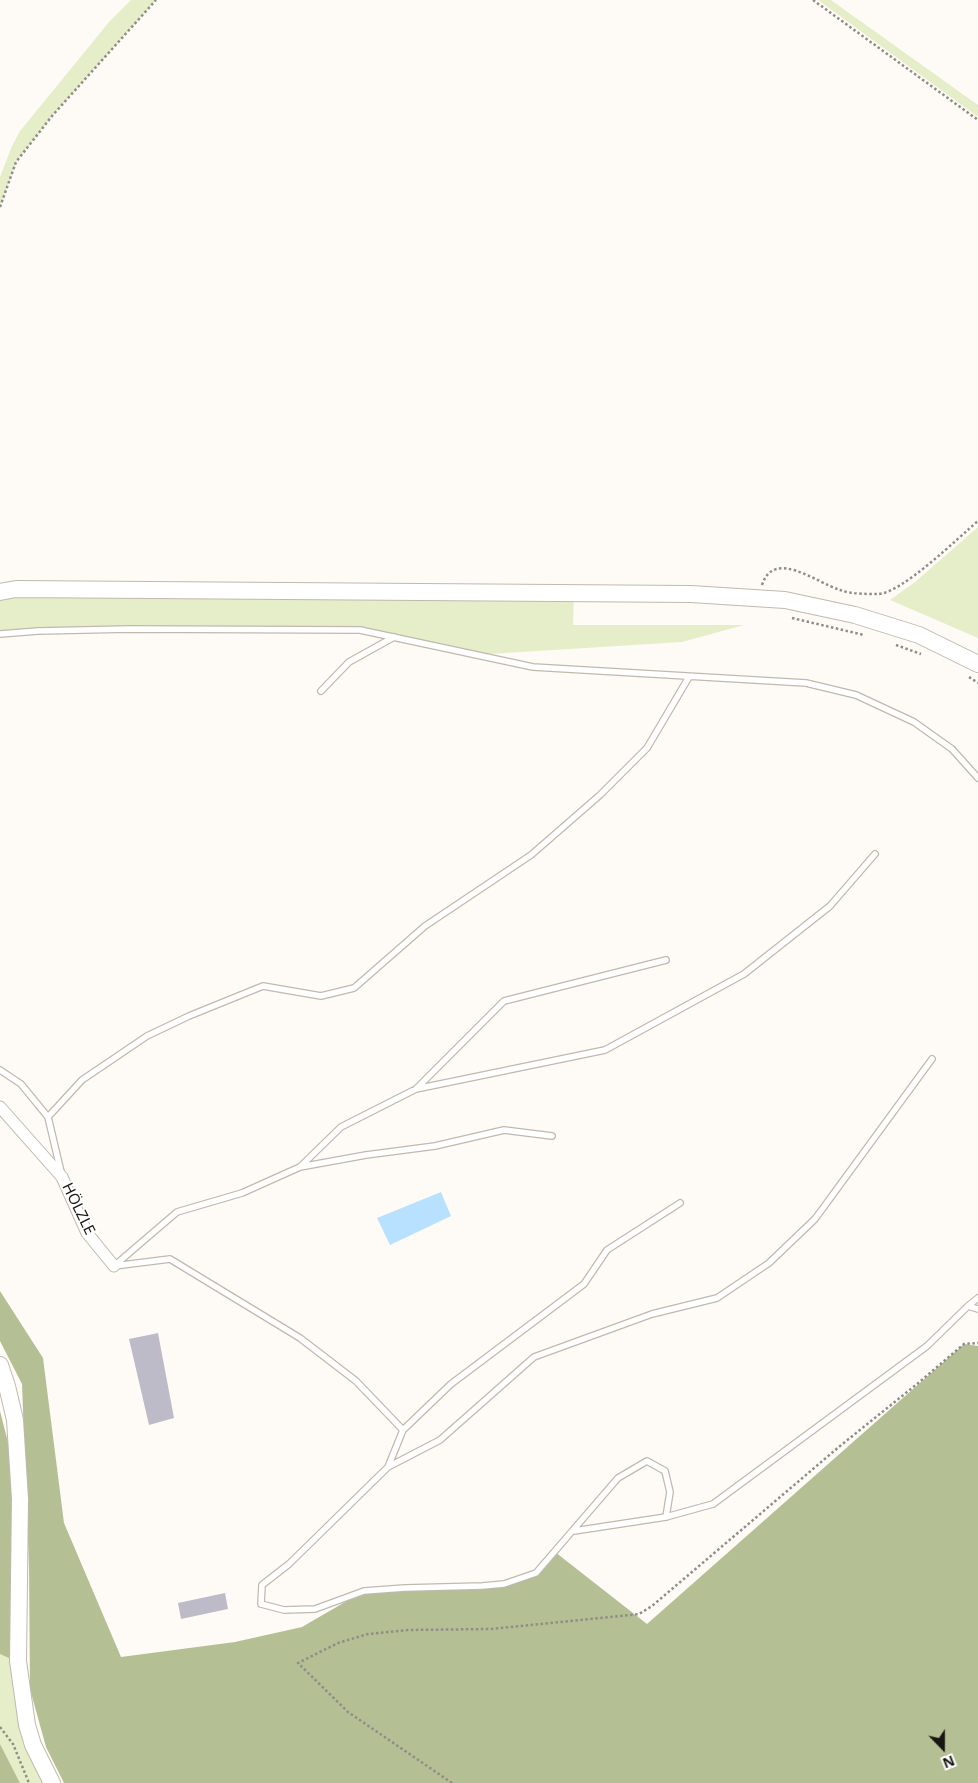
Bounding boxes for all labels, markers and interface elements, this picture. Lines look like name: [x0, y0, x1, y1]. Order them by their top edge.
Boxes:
street label: HÖLZLE: [58, 1180, 98, 1238]
north arrow: [918, 1723, 968, 1773]
text: N: [940, 1751, 958, 1773]

